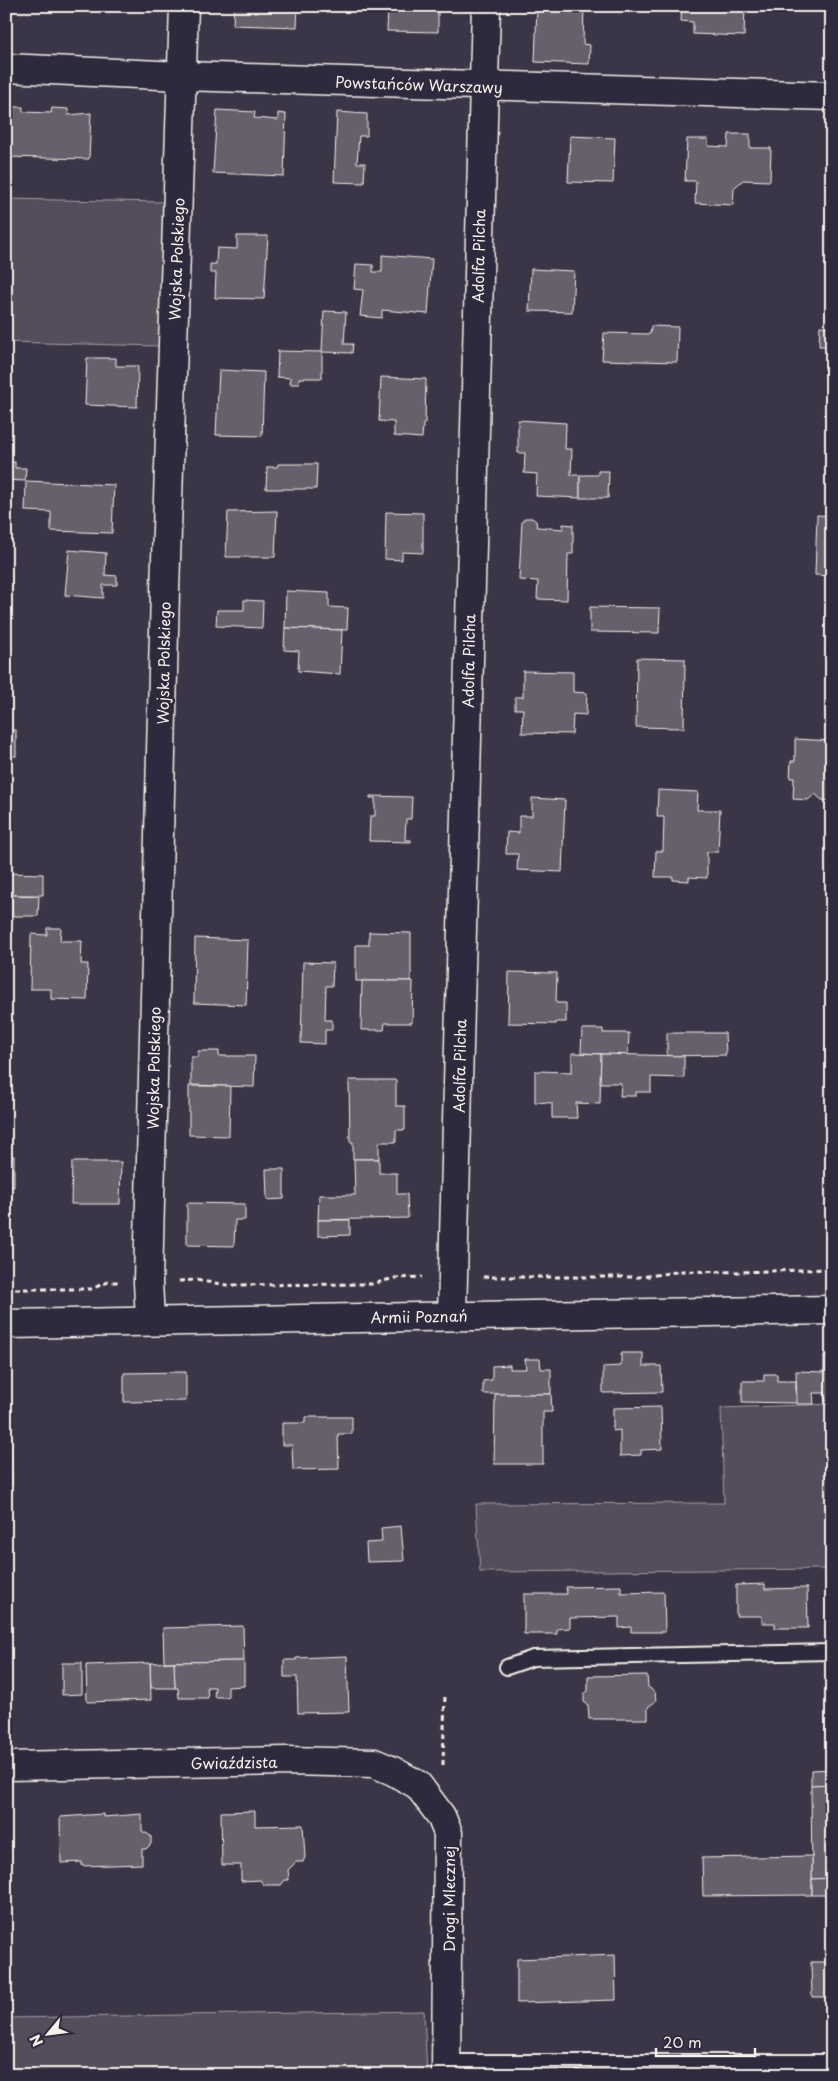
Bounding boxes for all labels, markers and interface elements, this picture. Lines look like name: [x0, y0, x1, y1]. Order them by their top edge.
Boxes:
street label: Powstańców Warszawy: [335, 70, 503, 98]
street label: Wojska Polskiego: [162, 197, 190, 321]
street label: Adolfa Pilcha: [466, 208, 490, 303]
street label: Wojska Polskiego: [150, 602, 176, 724]
street label: Adolfa Pilcha: [456, 613, 480, 708]
street label: Wojska Polskiego: [140, 1007, 166, 1129]
street label: Adolfa Pilcha: [447, 1018, 471, 1113]
street label: Armii Poznań: [370, 1304, 468, 1328]
street label: Gwiaździsta: [190, 1750, 278, 1774]
street label: Drogi Mlecznej: [437, 1846, 460, 1952]
north arrow: [22, 2008, 72, 2058]
scale bar: [656, 2026, 754, 2058]
text: 20 m: [663, 2030, 702, 2053]
text: N: [24, 2031, 48, 2050]

